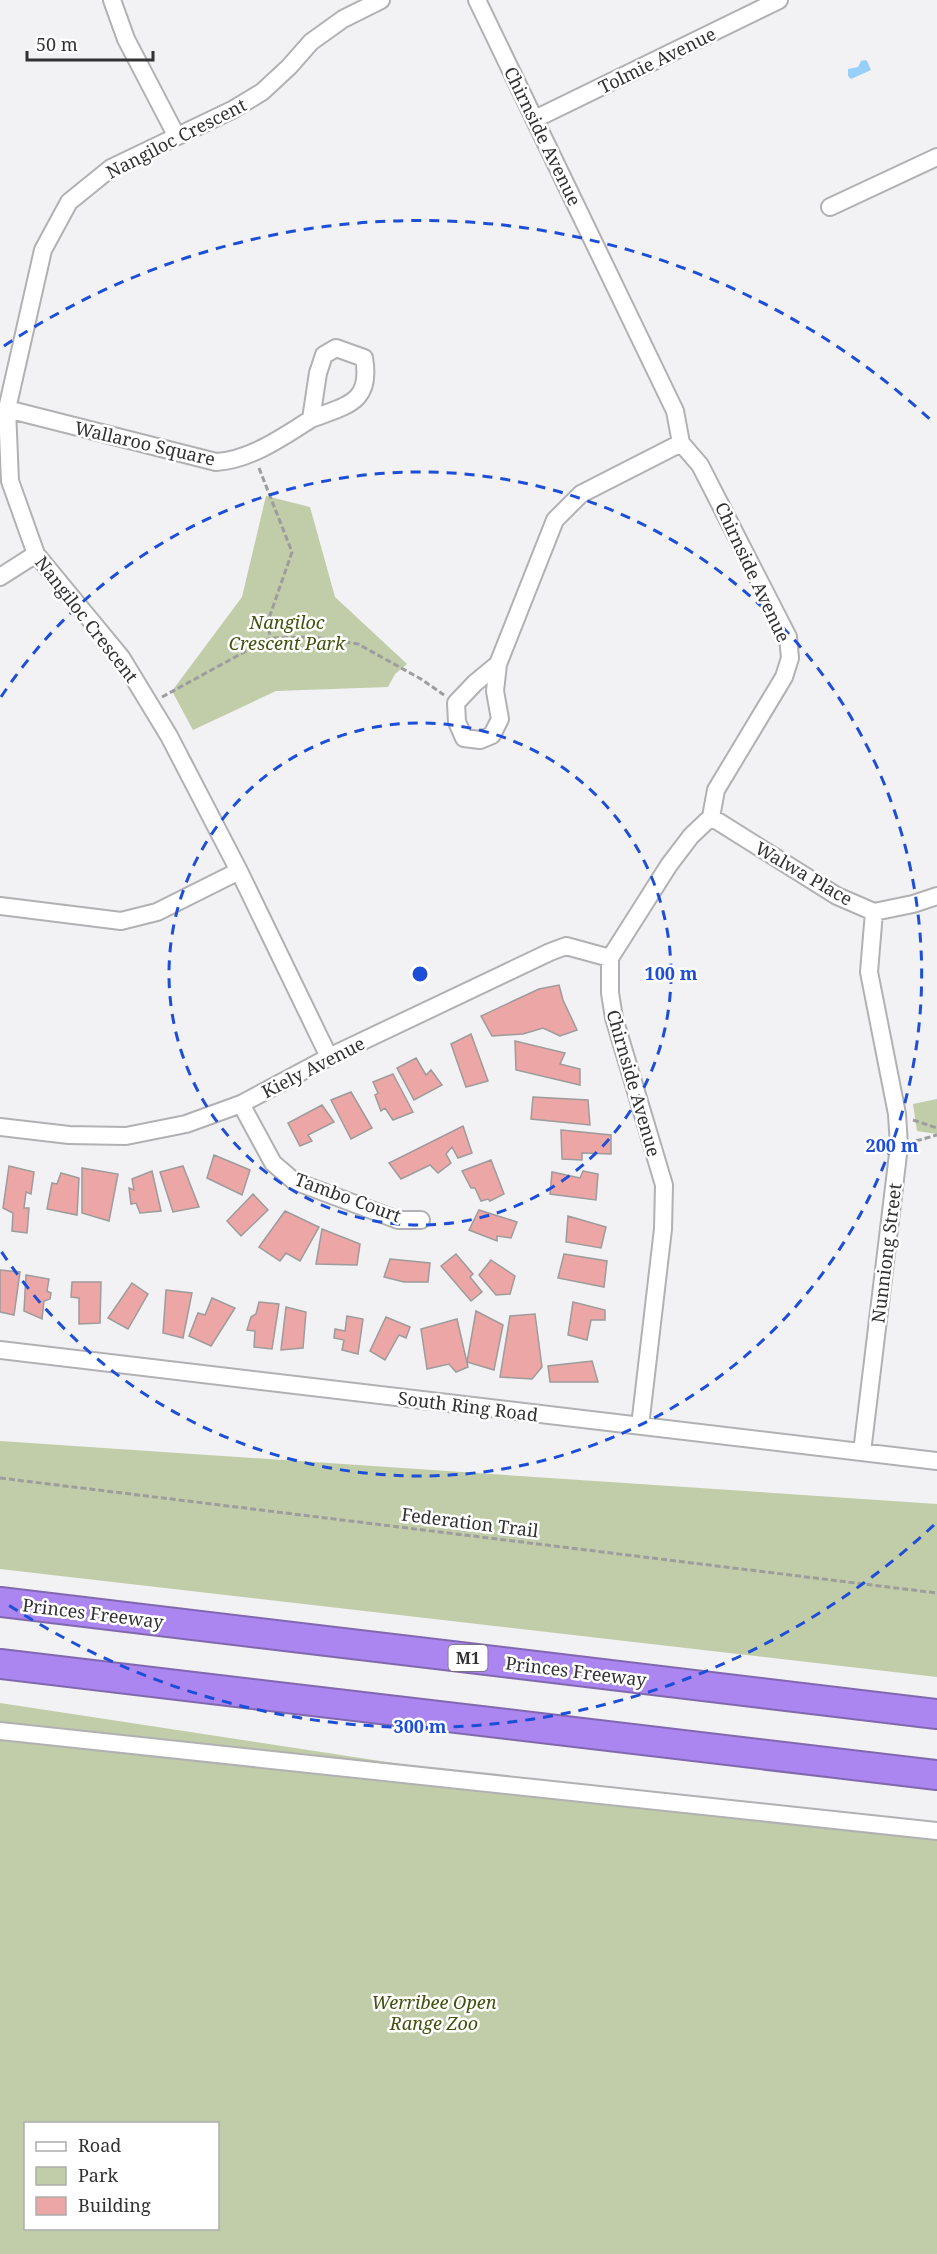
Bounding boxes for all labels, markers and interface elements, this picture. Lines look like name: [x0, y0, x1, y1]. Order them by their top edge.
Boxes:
street label: Tolmie Avenue: [594, 21, 720, 99]
scale bar: [27, 24, 153, 62]
text: 50 m: [36, 32, 78, 56]
street label: Chirnside Avenue: [499, 62, 587, 210]
street label: Nangiloc Crescent: [102, 92, 250, 184]
street label: Wallaroo Square: [72, 415, 218, 471]
street label: Chirnside Avenue: [710, 498, 796, 646]
street label: Nangiloc Crescent: [30, 551, 144, 687]
park label: Nangiloc Crescent Park: [229, 610, 346, 655]
street label: Walwa Place: [751, 835, 857, 911]
text: 100 m: [645, 961, 698, 985]
centre of rings: [410, 964, 430, 984]
street label: Chirnside Avenue: [602, 1007, 666, 1159]
street label: Kiely Avenue: [257, 1031, 369, 1103]
text: 200 m: [866, 1133, 919, 1157]
street label: Tambo Court: [292, 1167, 404, 1227]
street label: Nunniong Street: [866, 1182, 906, 1324]
street label: South Ring Road: [397, 1385, 539, 1427]
street label: Federation Trail: [400, 1502, 540, 1542]
street label: Princes Freeway: [21, 1592, 166, 1634]
road number: M1: [448, 1645, 488, 1671]
street label: Princes Freeway: [504, 1650, 649, 1692]
text: 300 m: [394, 1714, 447, 1738]
park label: Werribee Open Range Zoo: [372, 1990, 497, 2035]
legend: [24, 2122, 219, 2230]
text: Road: [78, 2133, 121, 2157]
text: Park: [78, 2163, 118, 2187]
text: Building: [78, 2193, 151, 2217]

